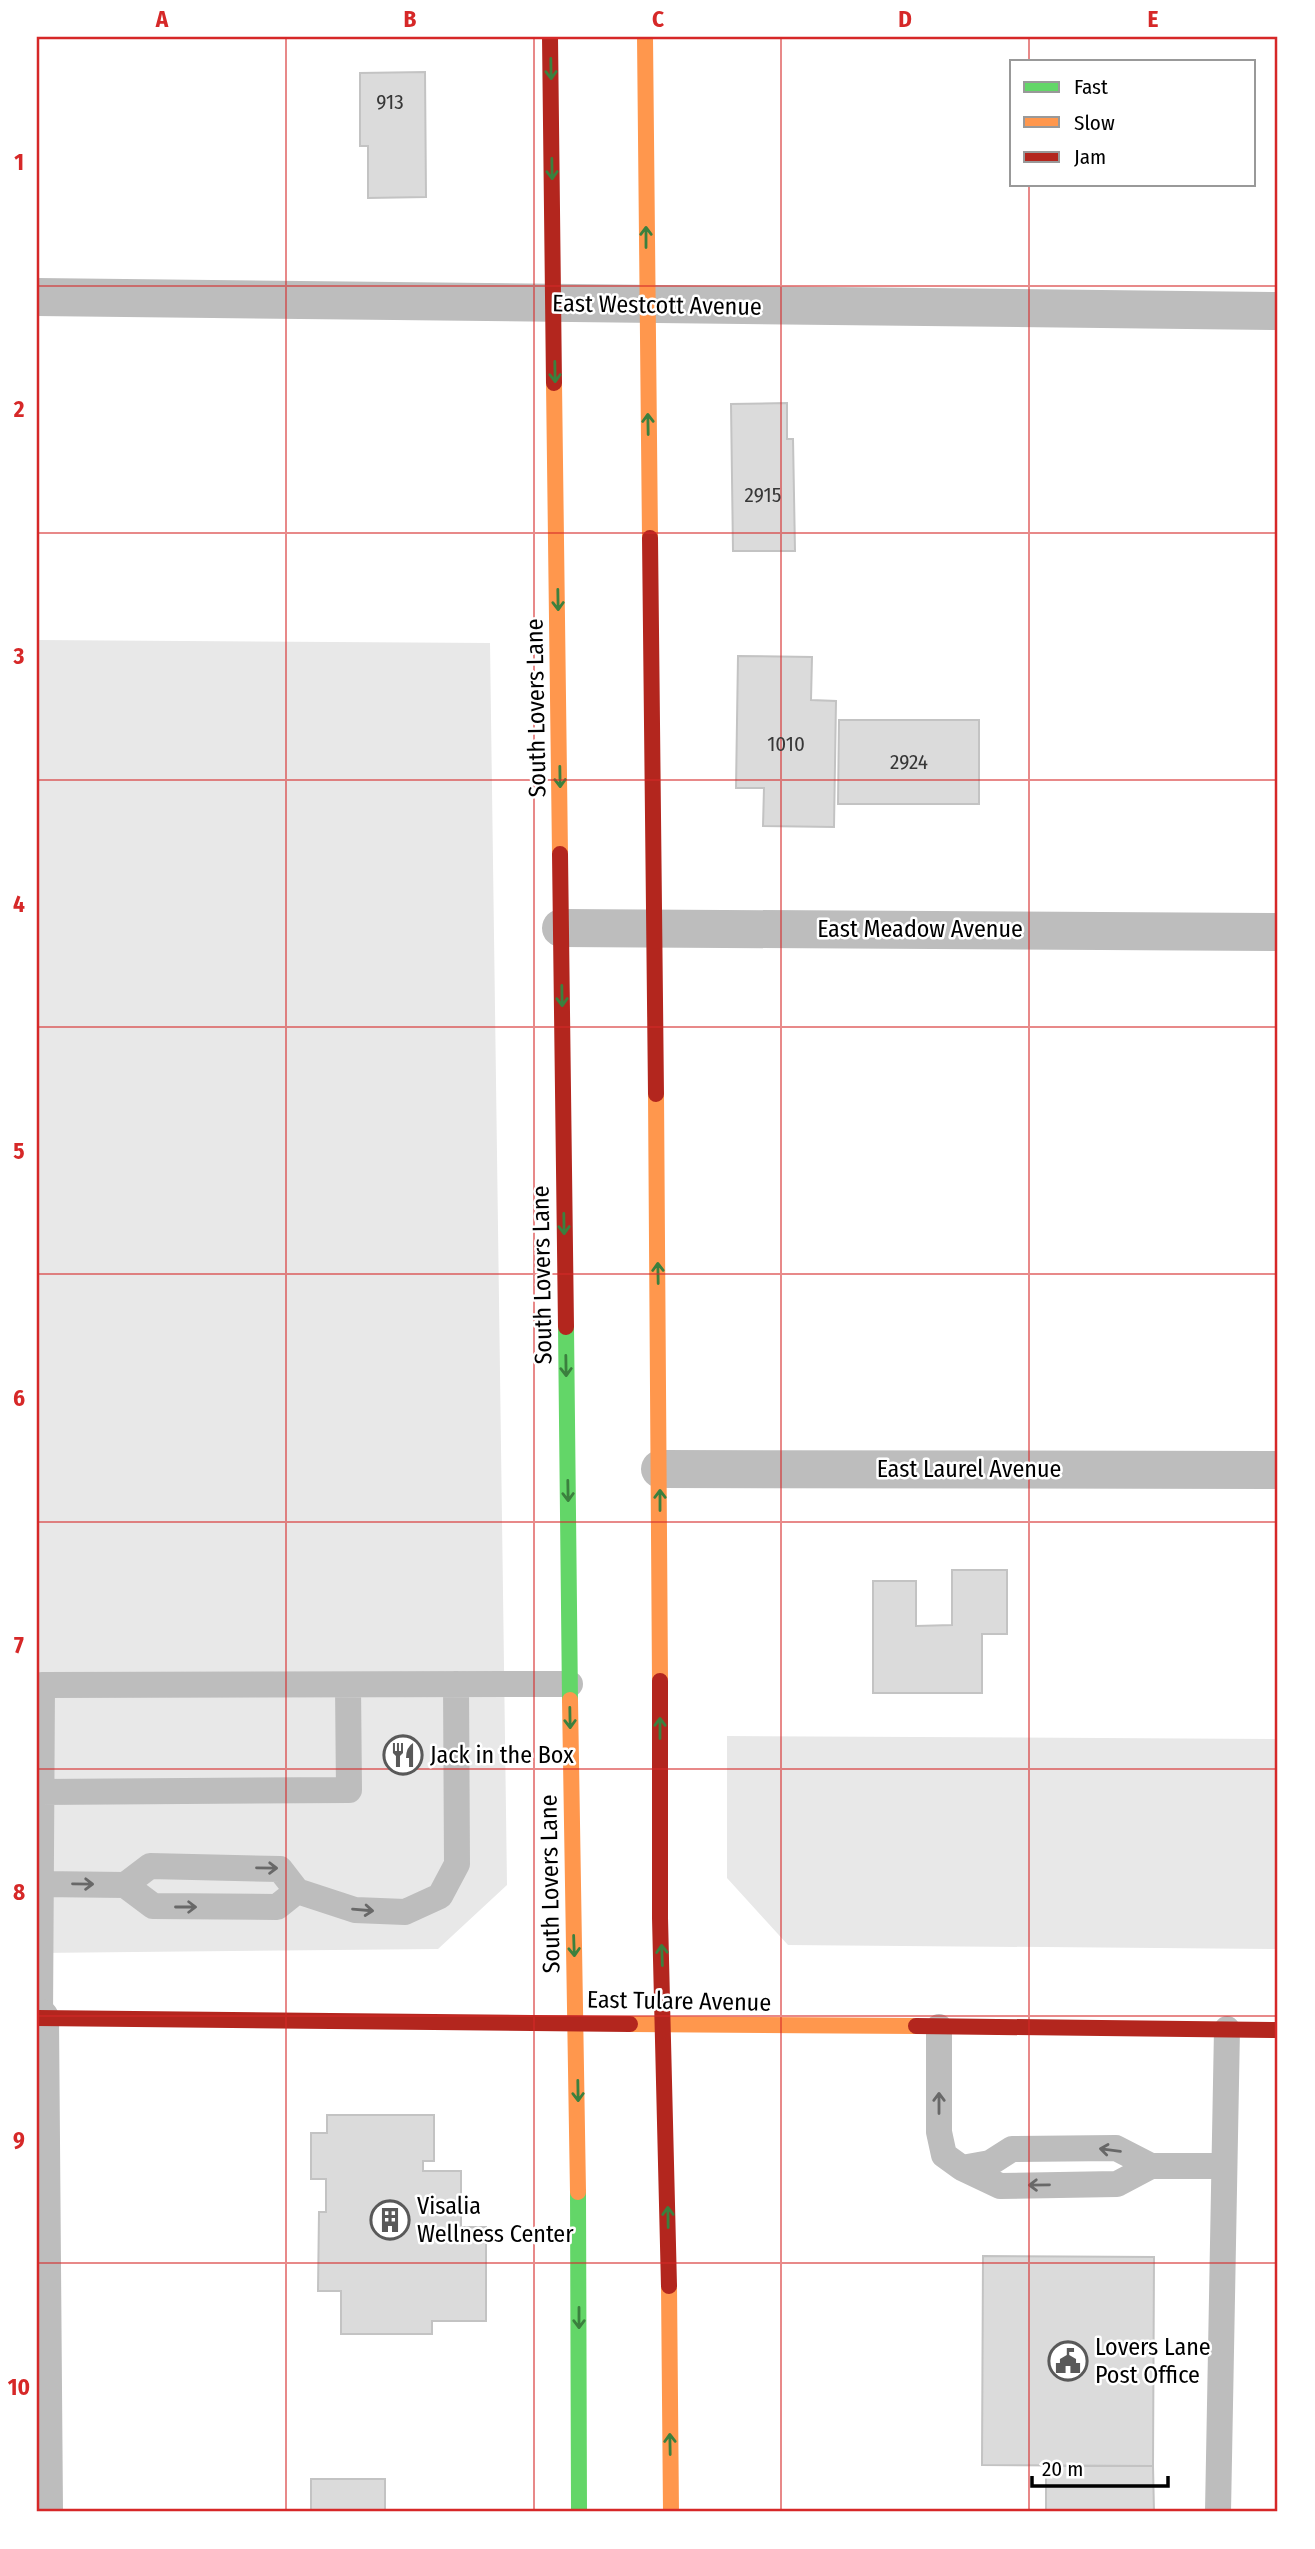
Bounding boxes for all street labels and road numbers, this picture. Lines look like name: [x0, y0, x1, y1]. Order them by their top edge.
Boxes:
street label: East Westcott Avenue: [552, 289, 762, 321]
street label: South Lovers Lane: [520, 618, 552, 798]
street label: East Meadow Avenue: [817, 915, 1023, 943]
street label: South Lovers Lane: [526, 1185, 558, 1365]
street label: East Laurel Avenue: [877, 1455, 1061, 1483]
street label: South Lovers Lane: [534, 1794, 566, 1974]
street label: East Tulare Avenue: [587, 1985, 771, 2017]

